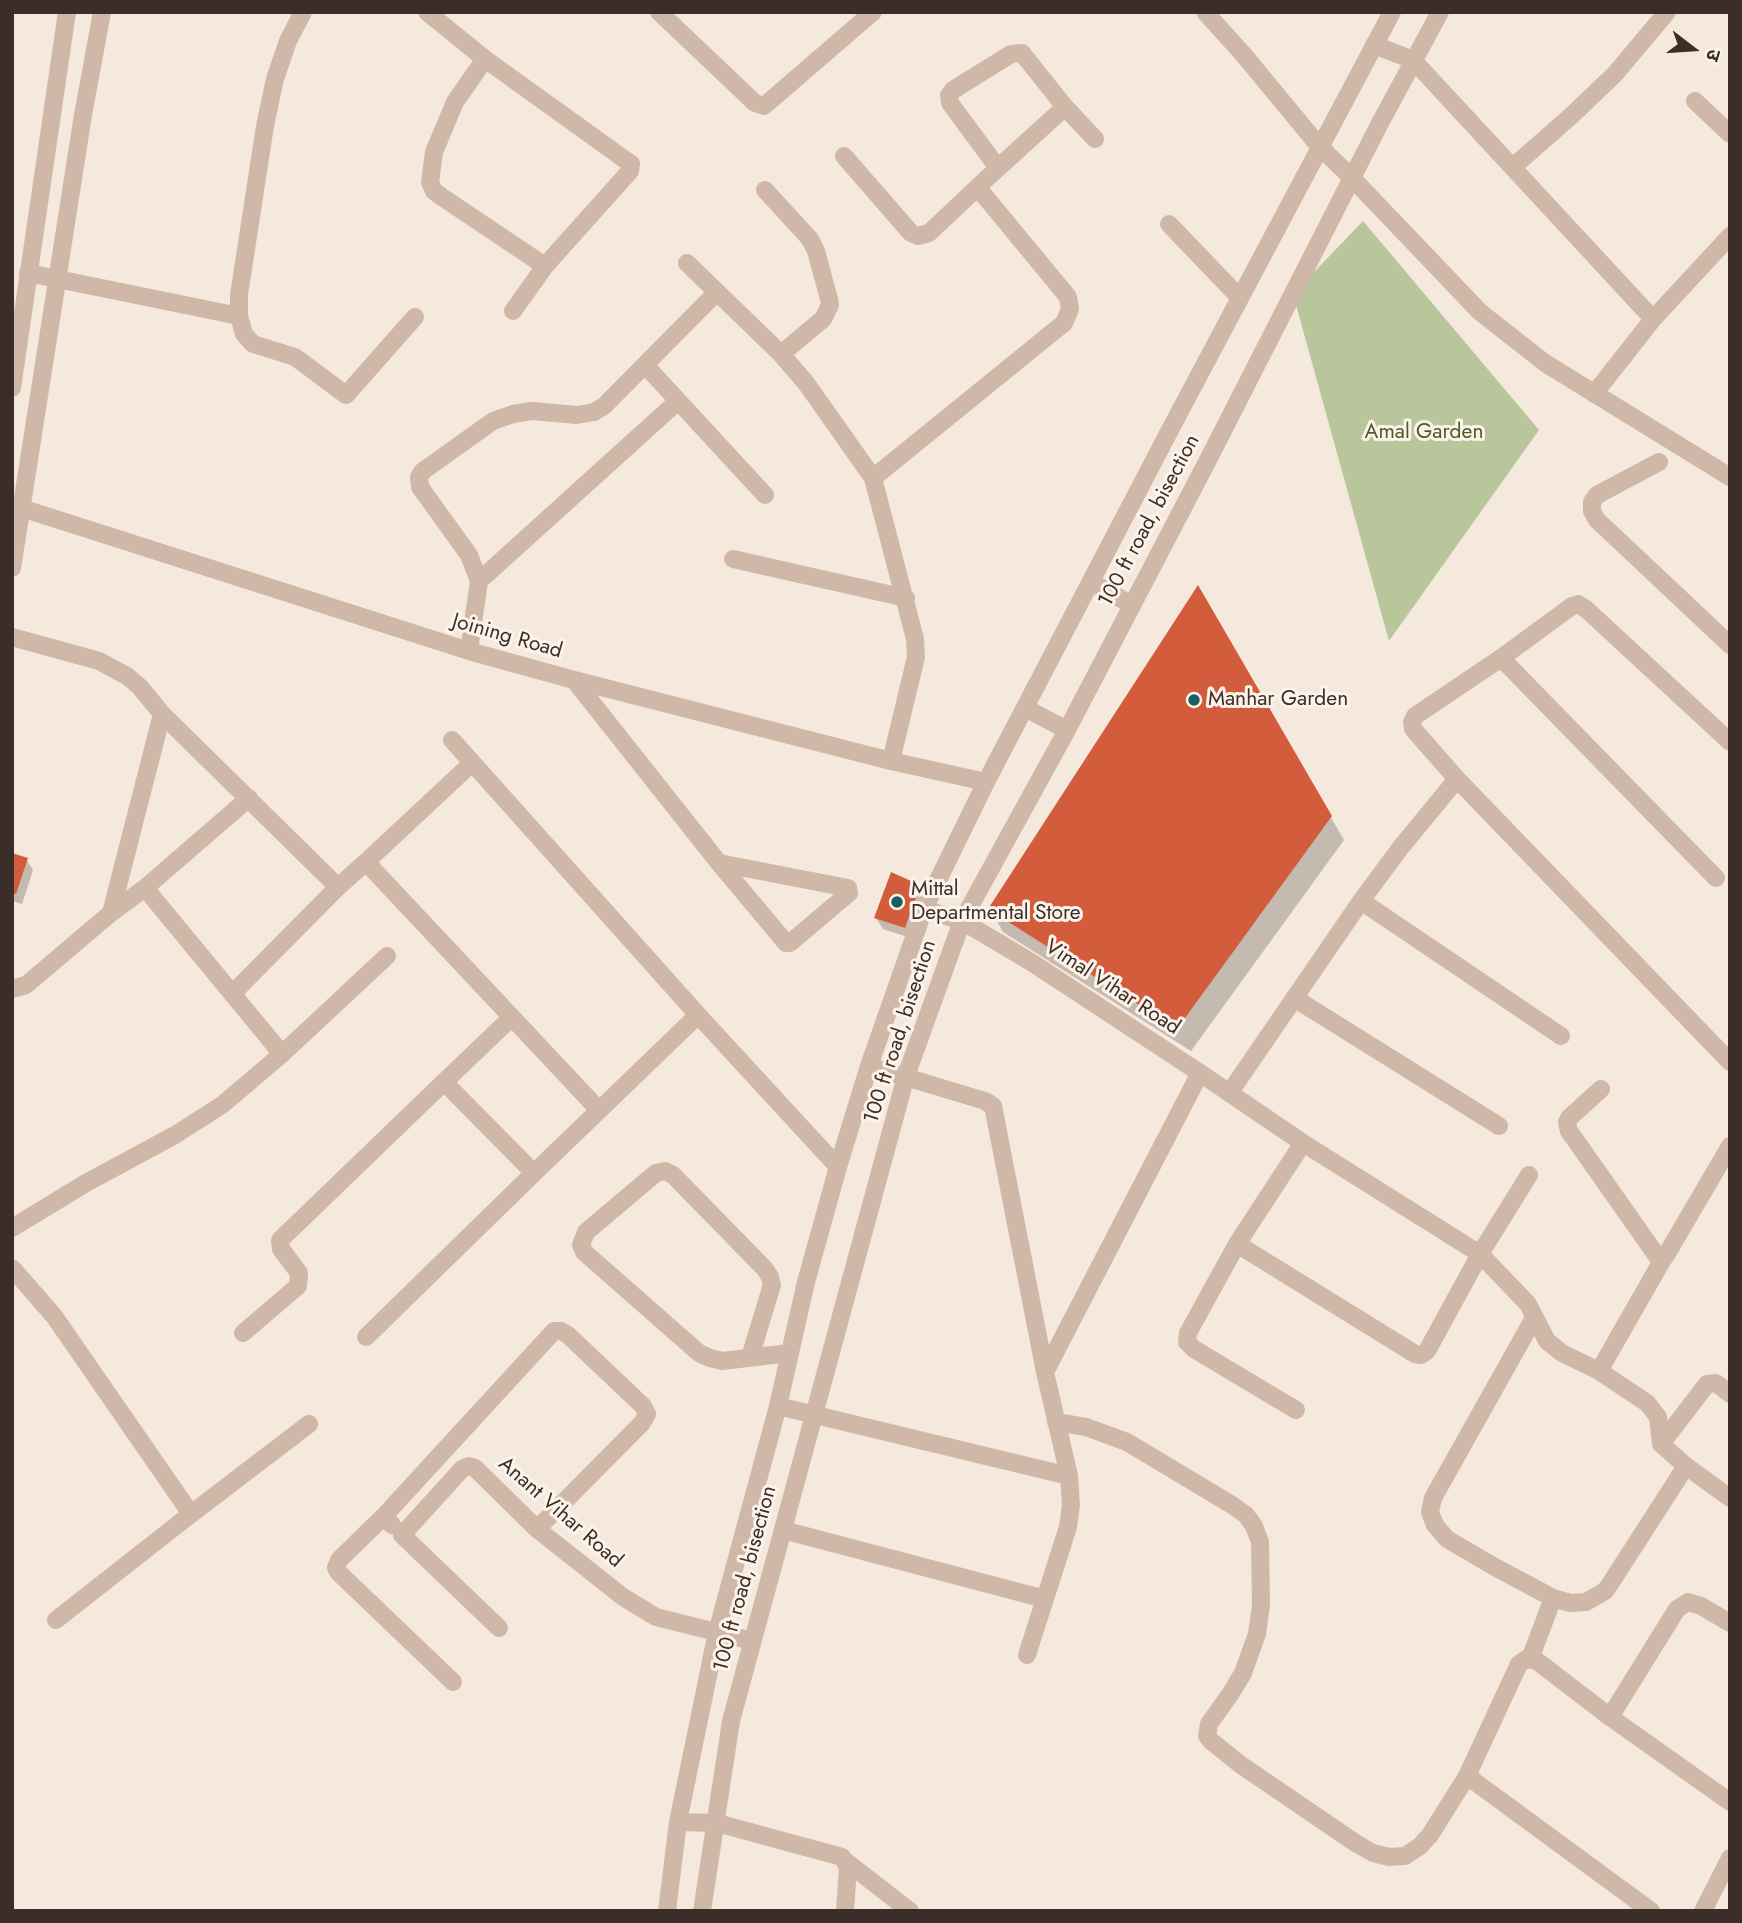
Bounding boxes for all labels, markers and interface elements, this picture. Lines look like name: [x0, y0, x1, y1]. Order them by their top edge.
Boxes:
north arrow: [1658, 14, 1728, 84]
text: उ: [1699, 46, 1728, 65]
park label: Amal Garden: [1365, 420, 1483, 446]
street label: 100 ft road, bisection: [1094, 431, 1206, 611]
street label: Joining Road: [449, 609, 565, 665]
place label: Manhar Garden: [1208, 687, 1348, 713]
marker: Manhar Garden: [1186, 692, 1202, 708]
place label: Mittal Departmental Store: [911, 877, 1081, 927]
marker: Mittal Departmental Store: [889, 894, 905, 910]
street label: Vimal Vihar Road: [1040, 935, 1184, 1041]
street label: 100 ft road, bisection: [859, 937, 943, 1127]
street label: Anant Vihar Road: [493, 1452, 627, 1574]
street label: 100 ft road, bisection: [709, 1483, 783, 1675]

